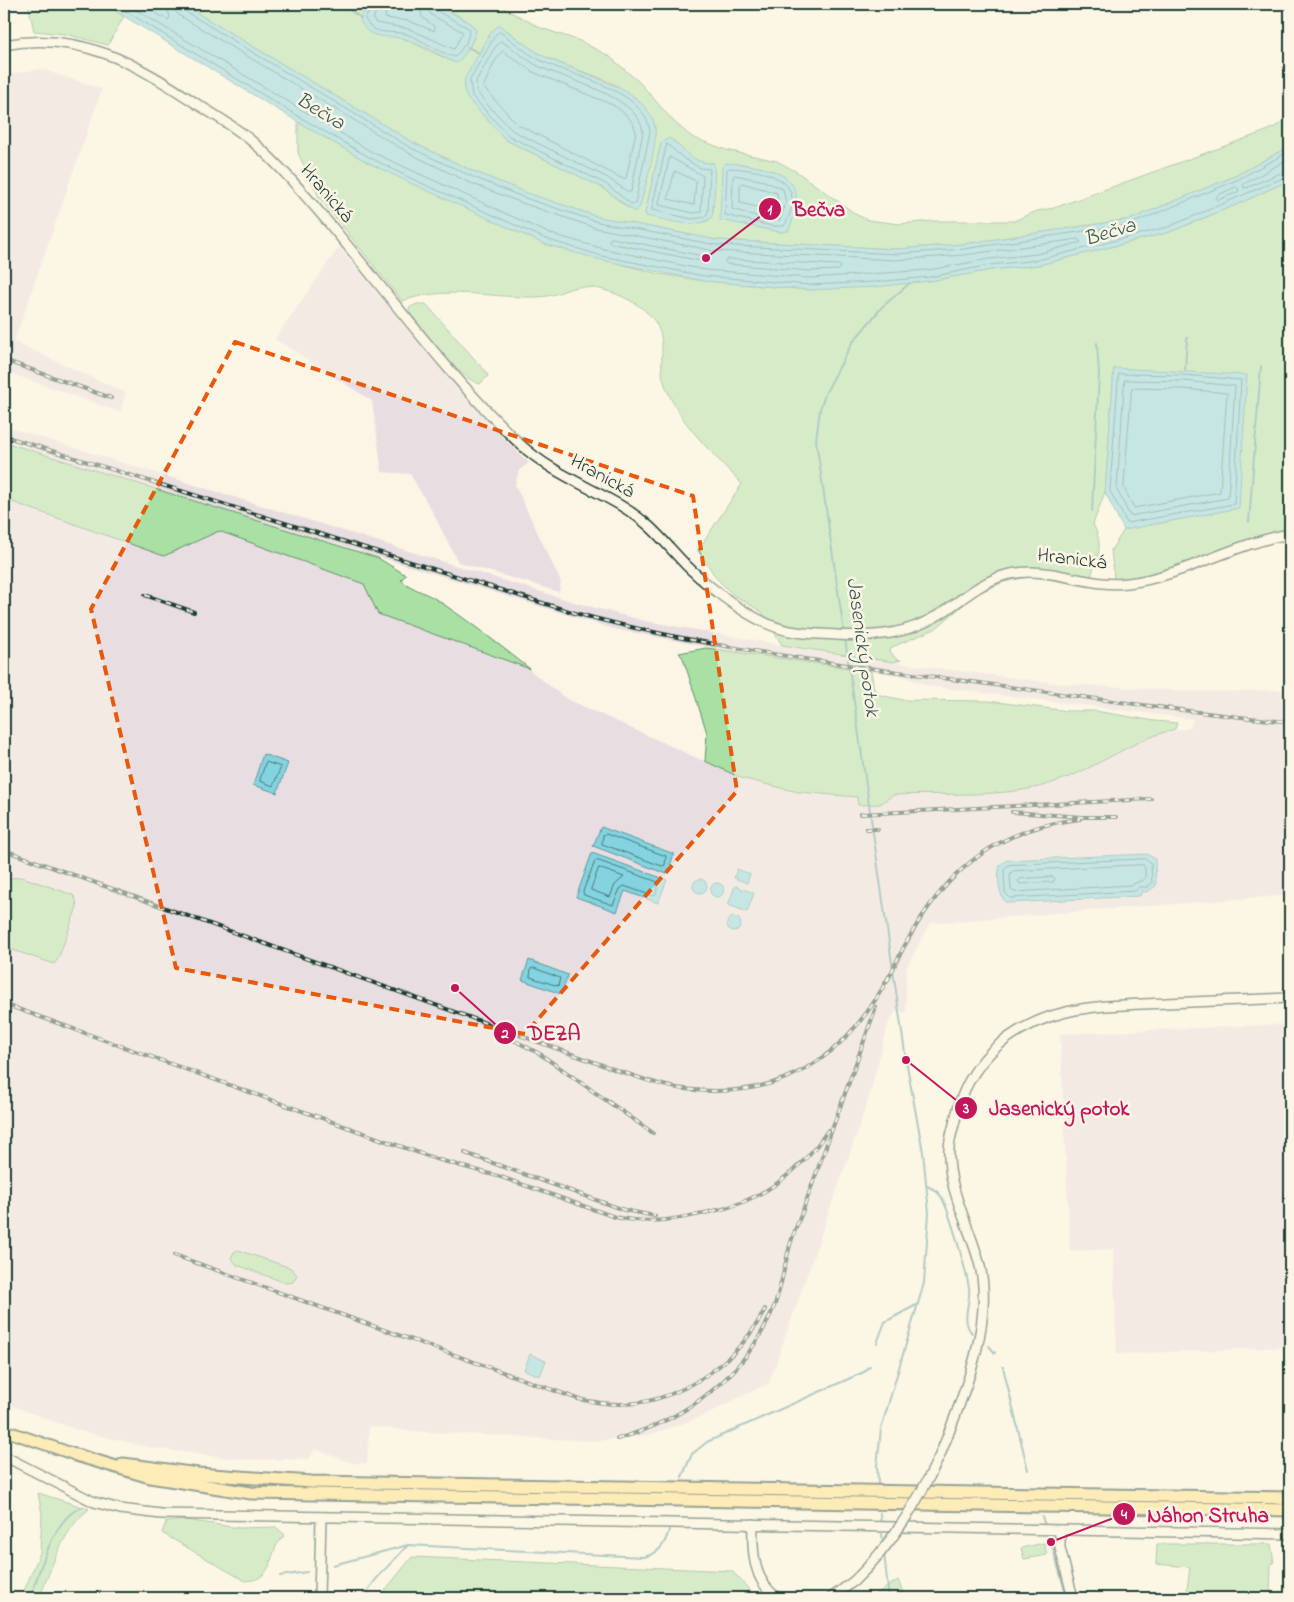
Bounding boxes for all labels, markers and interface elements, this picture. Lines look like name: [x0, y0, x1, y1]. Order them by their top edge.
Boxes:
water label: Bečva: [290, 86, 351, 139]
street label: Hranická: [292, 158, 360, 230]
callout: Bečva: [757, 191, 855, 227]
text: Bečva: [792, 196, 845, 226]
text: 1: [768, 199, 773, 221]
water label: Bečva: [1081, 211, 1140, 255]
street label: Hranická: [564, 447, 640, 507]
street label: Hranická: [1036, 541, 1108, 579]
water label: Jasenický potok: [837, 576, 887, 719]
callout: DEZA: [493, 1015, 591, 1051]
text: DEZA: [526, 1020, 581, 1050]
text: 2: [500, 1023, 509, 1045]
callout: Jasenický potok: [954, 1090, 1139, 1126]
text: Jasenický potok: [989, 1095, 1130, 1127]
text: 3: [962, 1098, 969, 1120]
callout: Náhon Struha: [1112, 1496, 1278, 1532]
text: Náhon Struha: [1147, 1502, 1269, 1532]
text: 4: [1120, 1504, 1128, 1526]

